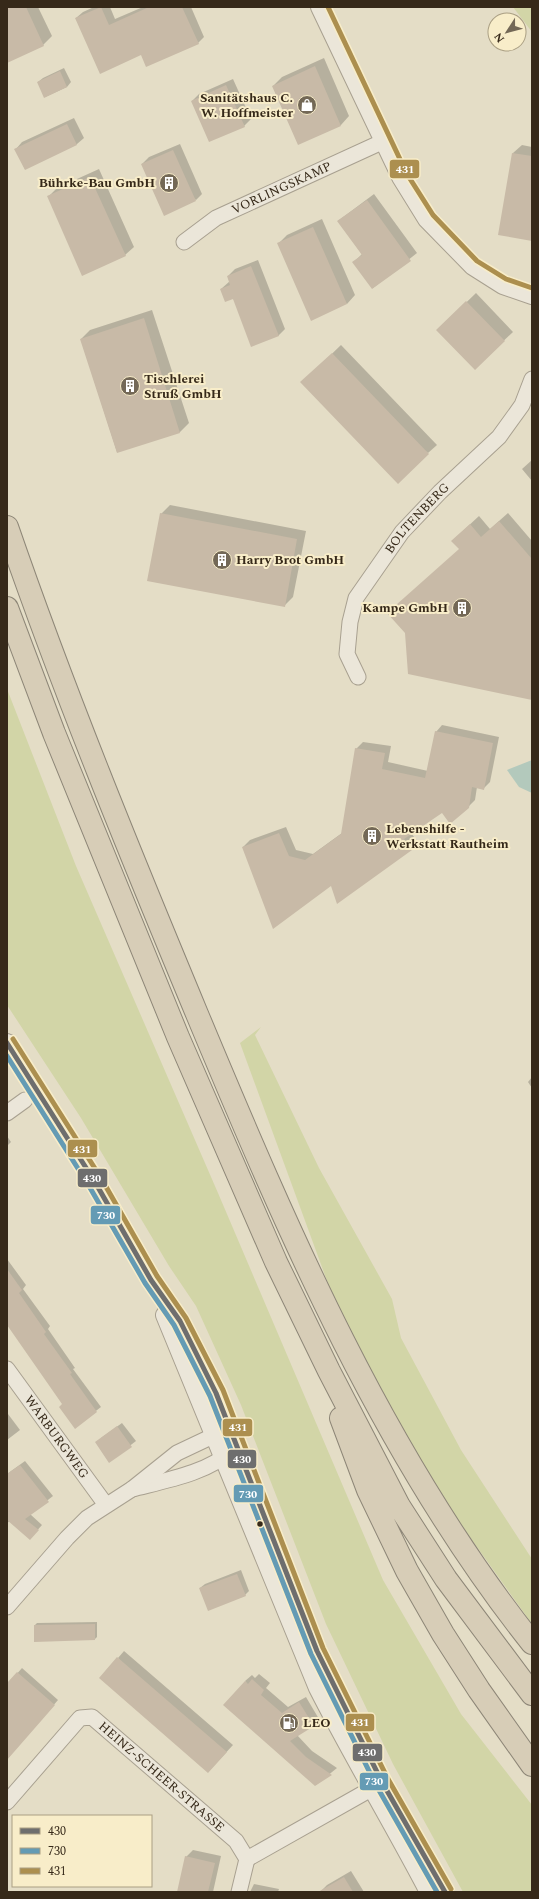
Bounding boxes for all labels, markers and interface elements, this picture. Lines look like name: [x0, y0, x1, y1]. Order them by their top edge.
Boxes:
north arrow: [487, 12, 527, 52]
text: N: [490, 29, 509, 46]
place label: Sanitätshaus C. W. Hoffmeister: [200, 88, 293, 123]
shop icon: Sanitätshaus C. W. Hoffmeister: [296, 94, 318, 116]
street label: VORLINGSKAMP: [228, 156, 335, 220]
line badge: 431: [389, 159, 420, 179]
text: 431: [396, 161, 414, 178]
building icon: Bührke-Bau GmbH: [158, 172, 180, 194]
place label: Bührke-Bau GmbH: [39, 173, 155, 193]
place label: Tischlerei Struß GmbH: [144, 369, 222, 404]
building icon: Tischlerei Struß GmbH: [119, 375, 141, 397]
street label: BOLTENBERG: [380, 478, 454, 558]
building icon: Harry Brot GmbH: [211, 549, 233, 571]
place label: Harry Brot GmbH: [236, 550, 344, 570]
building icon: Kampe GmbH: [451, 597, 473, 619]
place label: Kampe GmbH: [362, 598, 448, 618]
place label: Lebenshilfe - Werkstatt Rautheim: [386, 819, 509, 854]
building icon: Lebenshilfe - Werkstatt Rautheim: [361, 825, 383, 847]
line badge: 431: [67, 1139, 98, 1158]
text: 431: [73, 1141, 91, 1158]
line badge: 430: [77, 1168, 108, 1188]
text: 430: [83, 1170, 101, 1187]
line badge: 730: [90, 1205, 121, 1225]
text: 730: [97, 1207, 115, 1224]
street label: WARBURGWEG: [19, 1391, 94, 1483]
line badge: 431: [222, 1418, 253, 1437]
text: 431: [229, 1419, 247, 1436]
line badge: 430: [227, 1449, 257, 1469]
text: 430: [233, 1451, 251, 1468]
line badge: 730: [233, 1484, 264, 1503]
text: 730: [239, 1486, 257, 1503]
unlabelled marker: [255, 1519, 265, 1529]
fuel station icon: LEO: [278, 1712, 300, 1734]
place label: LEO: [303, 1713, 331, 1733]
line badge: 431: [345, 1713, 375, 1732]
text: 431: [351, 1714, 369, 1731]
street label: HEINZ-SCHEER-STRASSE: [94, 1717, 229, 1837]
line badge: 430: [352, 1743, 383, 1762]
text: 430: [358, 1744, 376, 1761]
line badge: 730: [359, 1772, 389, 1791]
text: 730: [365, 1773, 383, 1790]
legend: [12, 1815, 152, 1887]
text: 430: [48, 1822, 66, 1841]
text: 730: [48, 1842, 66, 1861]
text: 431: [48, 1862, 66, 1881]

